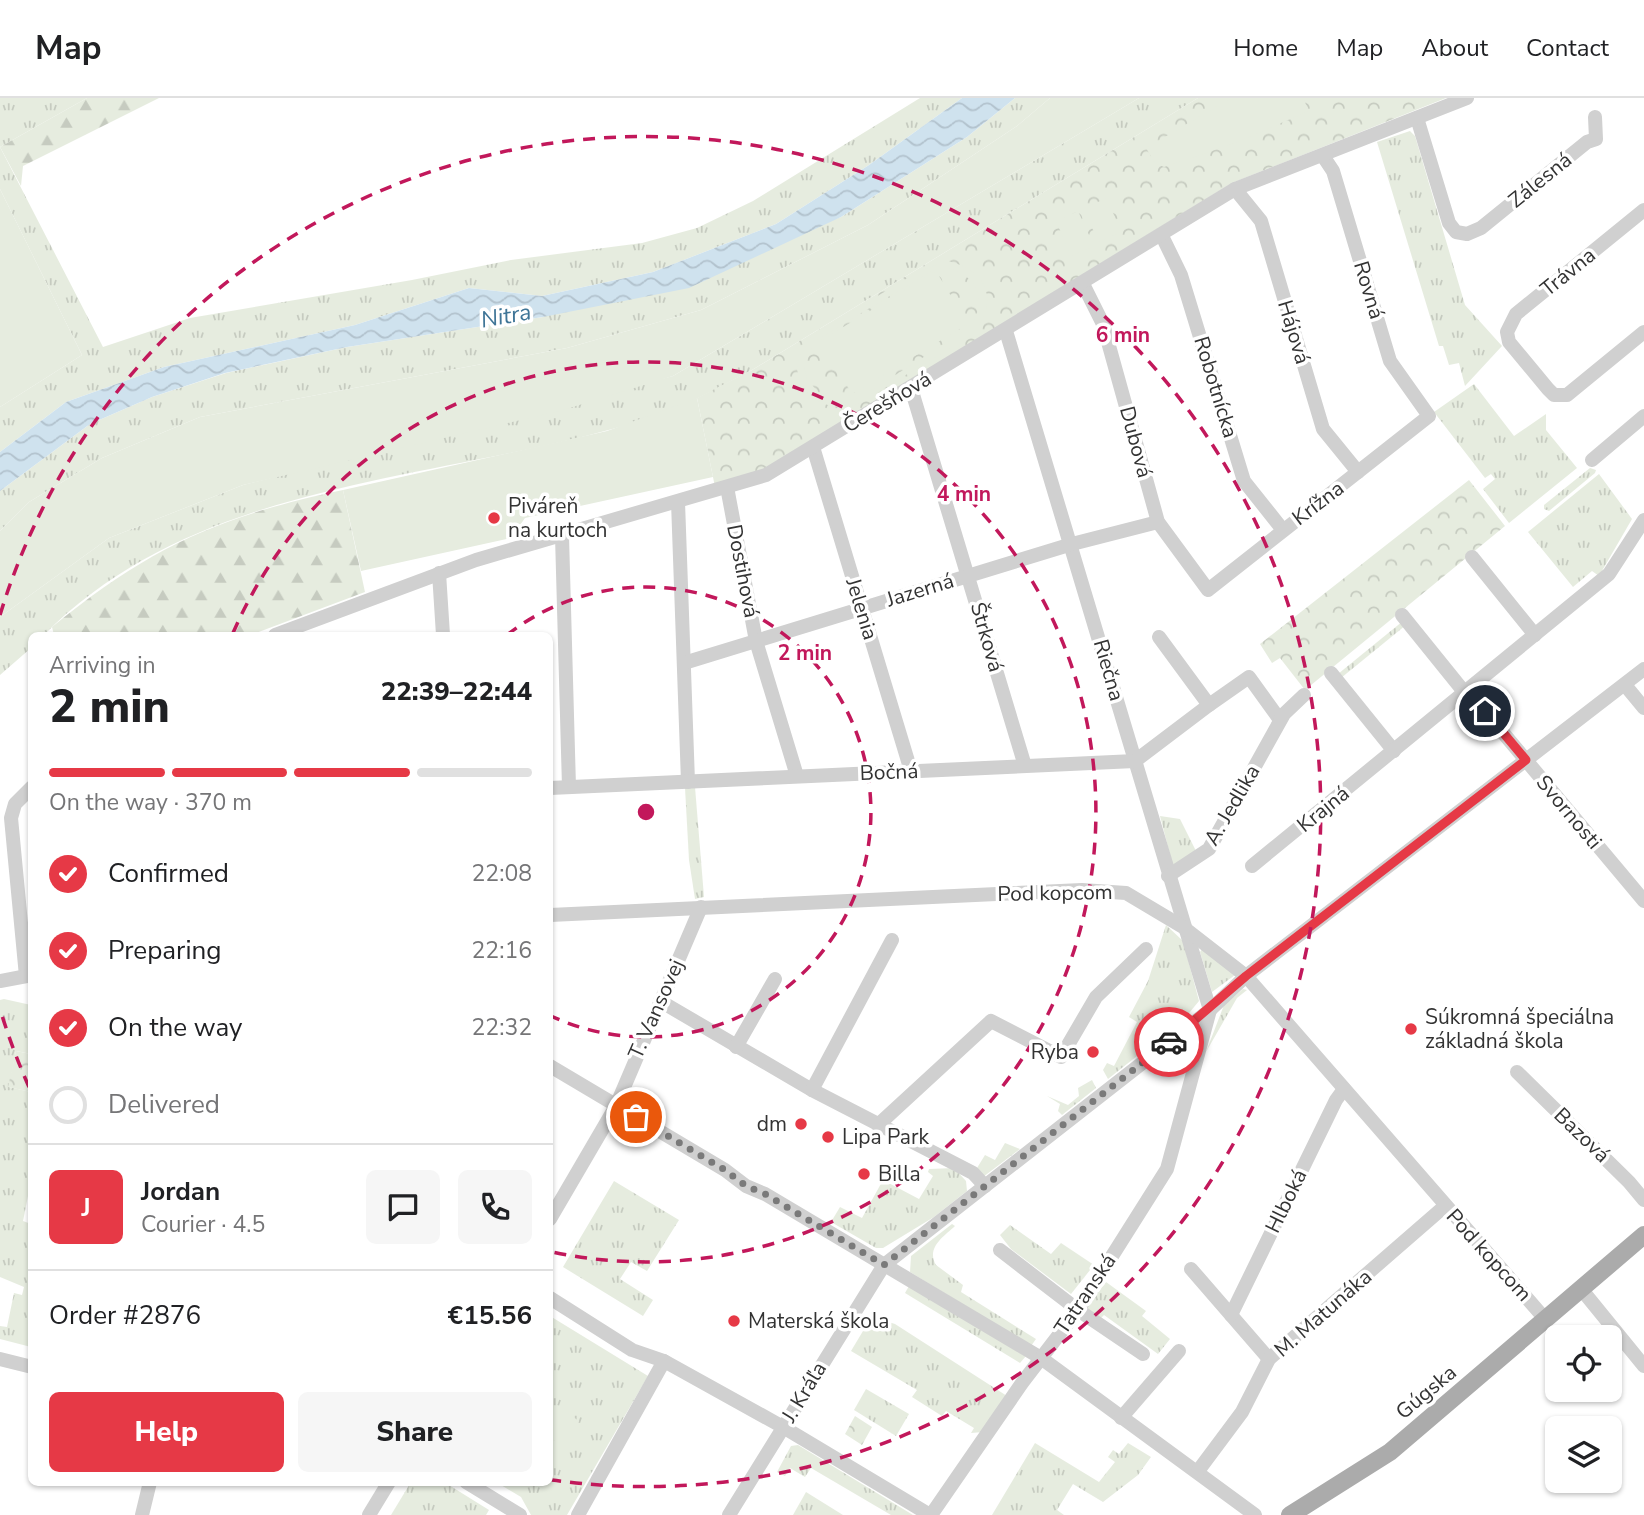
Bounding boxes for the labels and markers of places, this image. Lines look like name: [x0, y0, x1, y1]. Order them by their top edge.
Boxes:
place label: Piváreň na kurtoch: [508, 492, 607, 544]
marker: Piváreň na kurtoch: [486, 510, 502, 526]
pin: [1455, 681, 1515, 741]
centre of rings: [634, 800, 658, 824]
place label: Súkromná špeciálna základná škola: [1425, 1003, 1614, 1055]
marker: Súkromná špeciálna základná škola: [1403, 1021, 1419, 1037]
place label: Ryba: [1031, 1038, 1079, 1066]
marker: Ryba: [1085, 1044, 1101, 1060]
pin: [606, 1087, 666, 1147]
place label: dm: [757, 1110, 787, 1138]
marker: dm: [793, 1116, 809, 1132]
place label: Lipa Park: [842, 1123, 929, 1151]
marker: Lipa Park: [820, 1129, 836, 1145]
place label: Billa: [878, 1160, 921, 1188]
marker: Billa: [856, 1166, 872, 1182]
place label: Materská škola: [748, 1307, 889, 1335]
marker: Materská škola: [726, 1313, 742, 1329]

